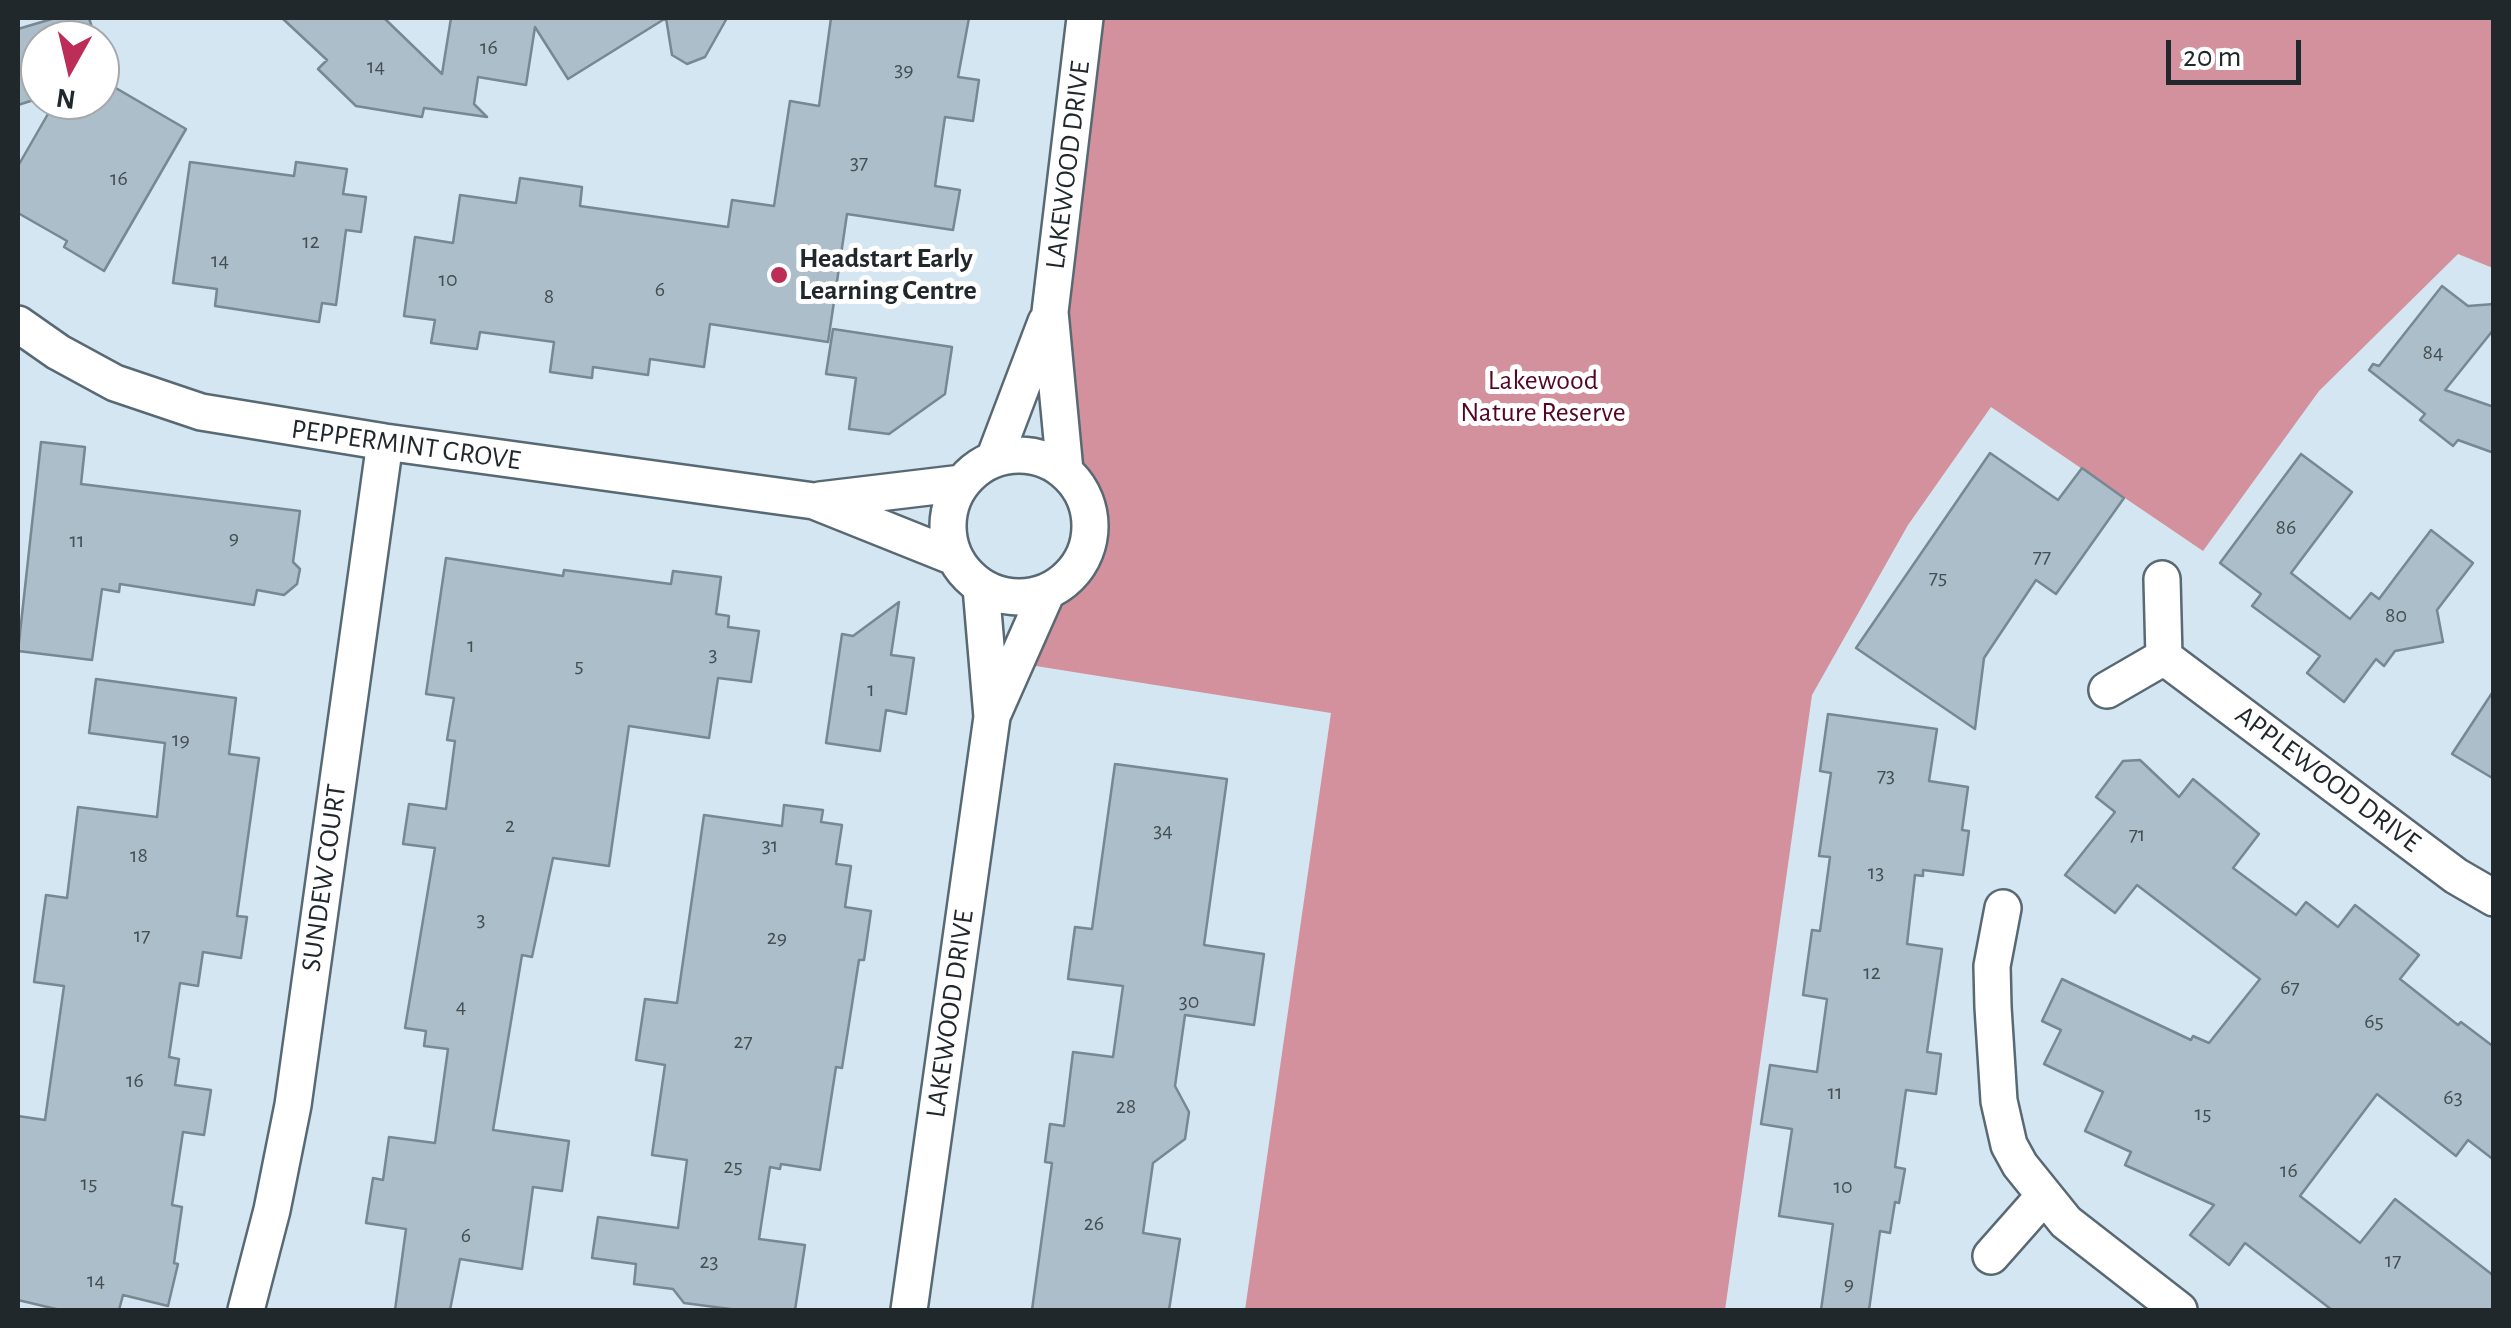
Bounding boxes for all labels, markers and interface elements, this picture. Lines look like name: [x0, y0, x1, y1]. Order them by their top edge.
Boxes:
north arrow: [20, 20, 120, 120]
scale bar: [2171, 20, 2306, 82]
house number: 16: [480, 34, 498, 60]
text: 20 m: [2183, 42, 2241, 72]
house number: 14: [367, 53, 385, 79]
house number: 39: [894, 56, 914, 82]
street label: LAKEWOOD DRIVE: [1039, 59, 1097, 271]
text: N: [55, 83, 78, 113]
house number: 37: [850, 149, 868, 175]
house number: 16: [110, 165, 128, 191]
house number: 12: [302, 228, 320, 254]
place label: Headstart Early Learning Centre: [799, 242, 977, 308]
house number: 14: [211, 247, 229, 273]
marker: Headstart Early Learning Centre: [768, 264, 790, 286]
house number: 10: [438, 266, 458, 292]
house number: 6: [655, 276, 665, 302]
house number: 8: [544, 283, 554, 309]
house number: 84: [2422, 339, 2444, 365]
park label: Lakewood Nature Reserve: [1460, 364, 1626, 430]
street label: PEPPERMINT GROVE: [289, 412, 523, 478]
house number: 86: [2276, 514, 2296, 540]
house number: 9: [229, 524, 239, 550]
house number: 11: [69, 527, 85, 553]
house number: 77: [2033, 543, 2051, 569]
house number: 75: [1929, 564, 1947, 590]
house number: 80: [2385, 602, 2407, 628]
house number: 1: [467, 632, 475, 658]
house number: 3: [708, 641, 718, 667]
house number: 5: [574, 652, 584, 678]
house number: 1: [867, 676, 875, 702]
street label: APPLEWOOD DRIVE: [2229, 698, 2427, 860]
house number: 19: [172, 726, 190, 752]
house number: 73: [1877, 762, 1895, 788]
street label: SUNDEW COURT: [294, 782, 354, 974]
house number: 2: [505, 812, 515, 838]
house number: 34: [1153, 817, 1173, 843]
house number: 71: [2129, 821, 2145, 847]
house number: 31: [762, 832, 778, 858]
house number: 18: [130, 842, 148, 868]
house number: 13: [1868, 859, 1884, 885]
house number: 3: [476, 906, 486, 932]
street label: LAKEWOOD DRIVE: [919, 908, 981, 1120]
house number: 17: [134, 922, 150, 948]
house number: 29: [767, 924, 787, 950]
house number: 12: [1863, 959, 1881, 985]
house number: 67: [2280, 974, 2300, 1000]
house number: 30: [1179, 988, 1199, 1014]
house number: 4: [456, 993, 466, 1019]
house number: 65: [2364, 1008, 2384, 1034]
house number: 27: [733, 1028, 753, 1054]
house number: 16: [126, 1067, 144, 1093]
house number: 11: [1827, 1079, 1843, 1105]
house number: 63: [2443, 1084, 2463, 1110]
house number: 28: [1116, 1093, 1136, 1119]
house number: 15: [2195, 1100, 2211, 1126]
house number: 25: [723, 1153, 743, 1179]
house number: 16: [2280, 1157, 2298, 1183]
house number: 15: [81, 1170, 97, 1196]
house number: 10: [1833, 1173, 1853, 1199]
house number: 26: [1084, 1210, 1104, 1236]
house number: 6: [461, 1222, 471, 1248]
house number: 17: [2385, 1247, 2401, 1273]
house number: 23: [699, 1248, 719, 1274]
house number: 14: [87, 1267, 105, 1293]
house number: 9: [1844, 1270, 1854, 1296]

